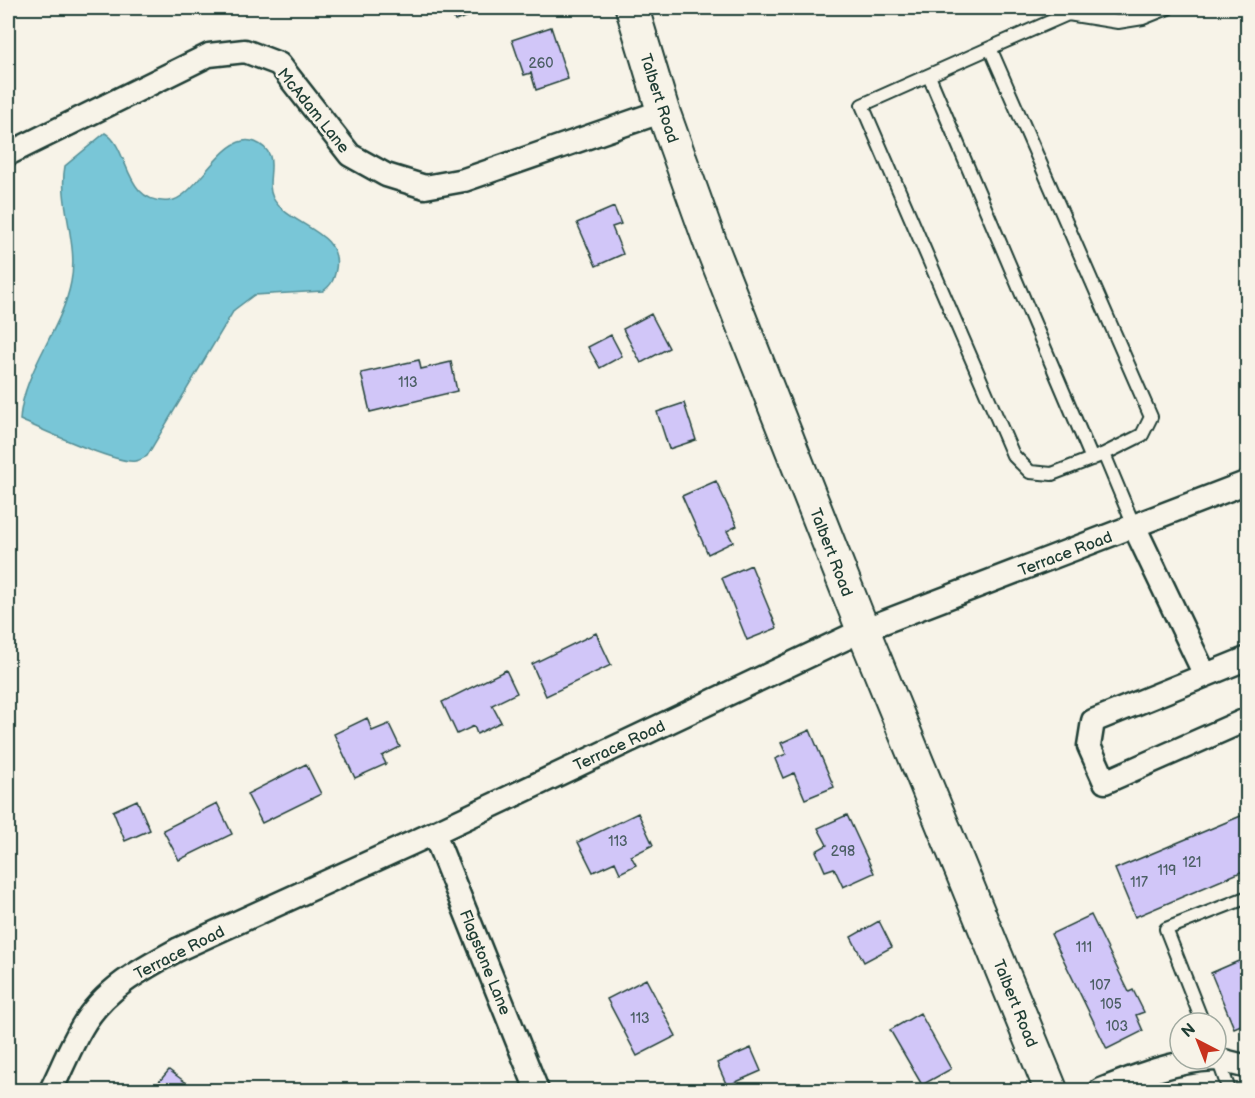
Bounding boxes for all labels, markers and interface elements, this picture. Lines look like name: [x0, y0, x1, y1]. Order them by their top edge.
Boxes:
street label: Talbert Road: [635, 51, 682, 146]
house number: 260: [528, 55, 554, 72]
street label: McAdam Lane: [273, 65, 353, 158]
house number: 113: [398, 374, 418, 391]
street label: Talbert Road: [805, 506, 856, 599]
street label: Terrace Road: [1016, 528, 1115, 581]
street label: Terrace Road: [571, 717, 668, 776]
house number: 113: [608, 833, 628, 850]
house number: 298: [831, 843, 855, 860]
house number: 121: [1183, 854, 1201, 871]
house number: 119: [1158, 862, 1176, 879]
house number: 117: [1130, 874, 1148, 891]
street label: Flagstone Lane: [455, 907, 515, 1018]
street label: Terrace Road: [131, 922, 228, 984]
house number: 111: [1076, 939, 1092, 956]
street label: Talbert Road: [988, 957, 1041, 1050]
house number: 107: [1090, 977, 1110, 994]
house number: 105: [1100, 996, 1122, 1013]
house number: 113: [630, 1010, 650, 1027]
north arrow: [1168, 1011, 1228, 1071]
house number: 103: [1106, 1018, 1128, 1035]
text: N: [1178, 1020, 1200, 1042]

